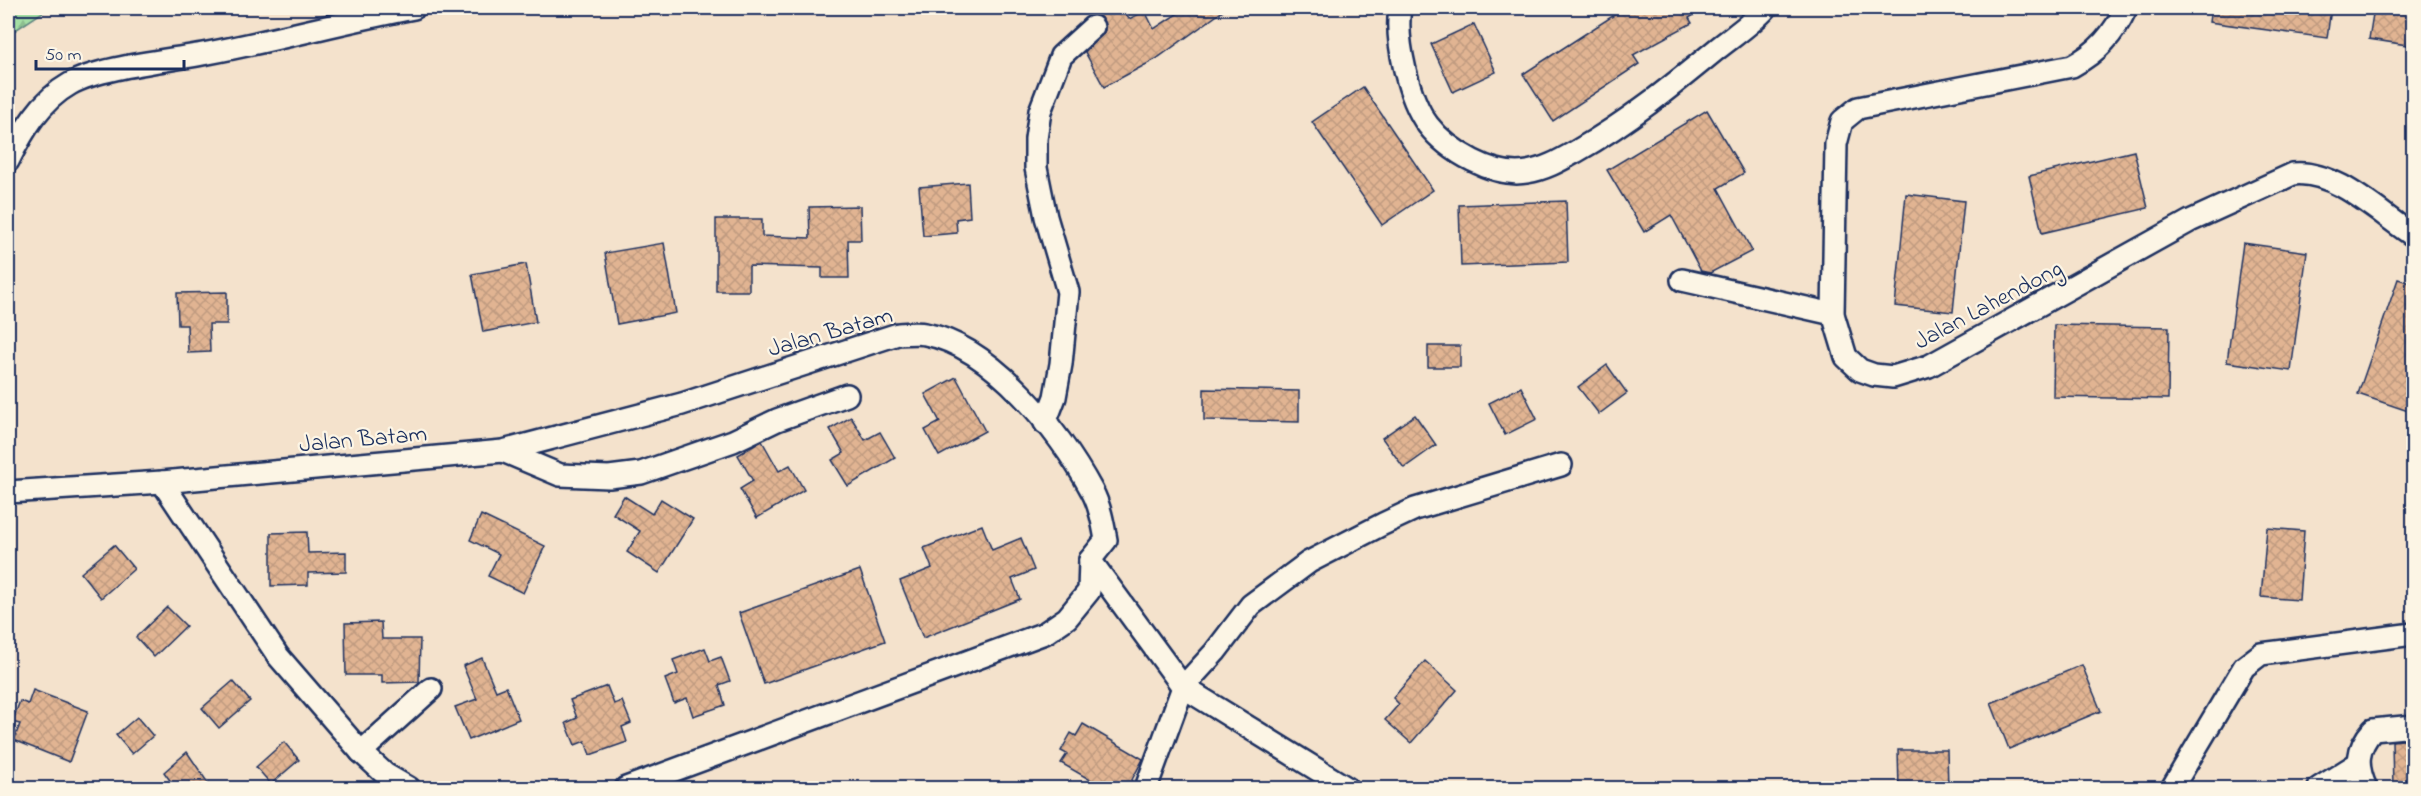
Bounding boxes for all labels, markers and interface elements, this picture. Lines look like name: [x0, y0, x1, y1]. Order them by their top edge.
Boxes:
scale bar: [36, 33, 184, 71]
text: 50 m: [45, 43, 82, 69]
street label: Jalan Lahendong: [1909, 252, 2070, 360]
street label: Jalan Batam: [764, 299, 897, 368]
street label: Jalan Batam: [298, 417, 429, 464]

